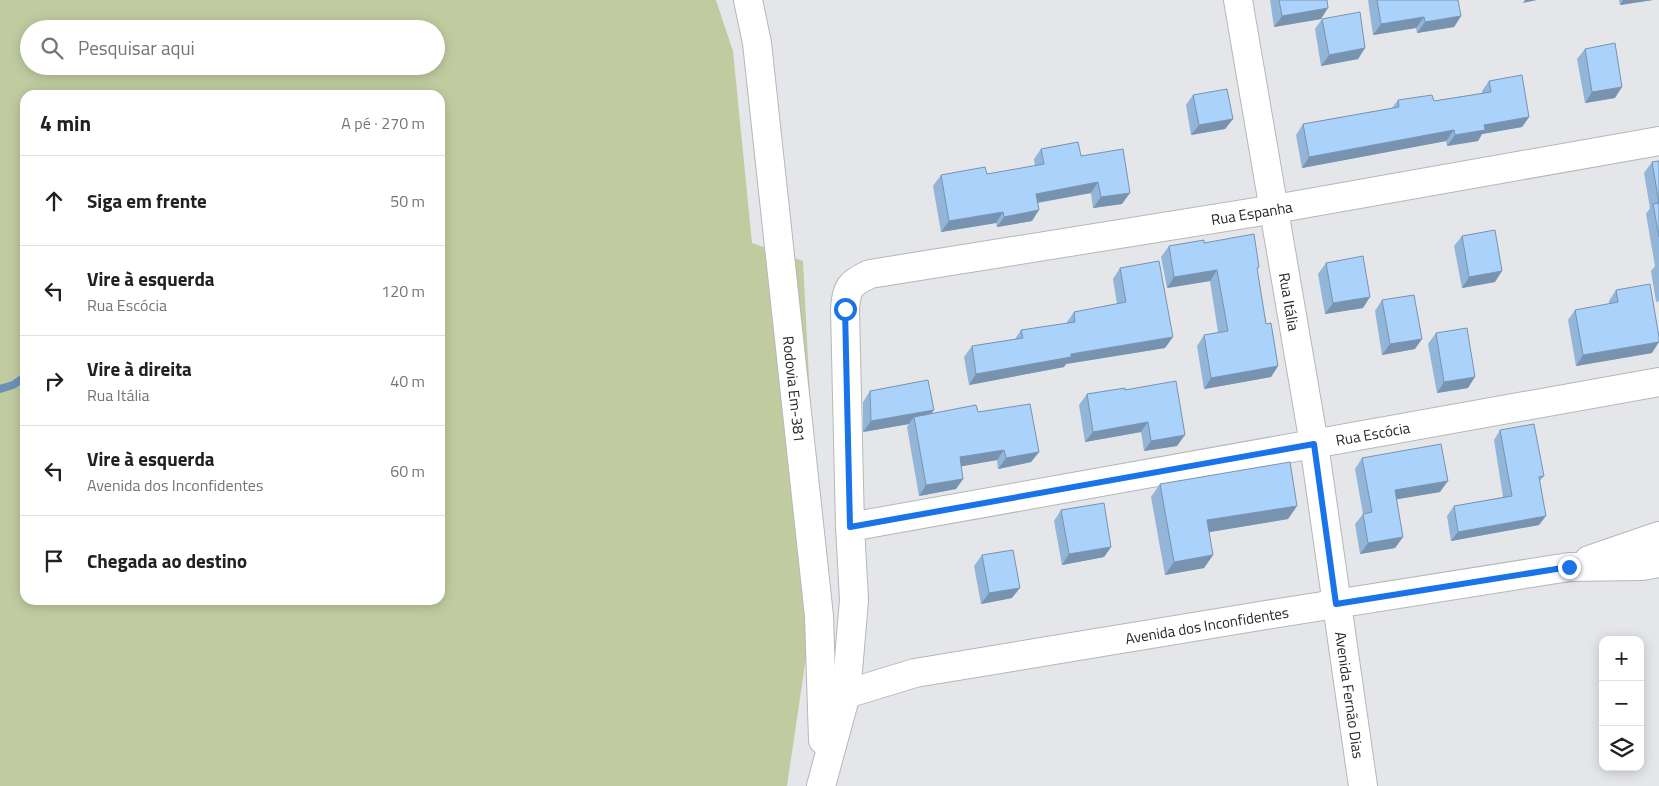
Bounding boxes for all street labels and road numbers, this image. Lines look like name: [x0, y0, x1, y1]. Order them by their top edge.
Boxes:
street label: Rua Espanha: [1209, 195, 1295, 231]
street label: Rua Itália: [1273, 271, 1306, 333]
street label: Rodovia Em-381: [777, 335, 812, 443]
street label: Rua Escócia: [1334, 415, 1412, 451]
street label: Avenida dos Inconfidentes: [1123, 600, 1290, 650]
street label: Avenida Fernão Dias: [1329, 630, 1370, 760]

